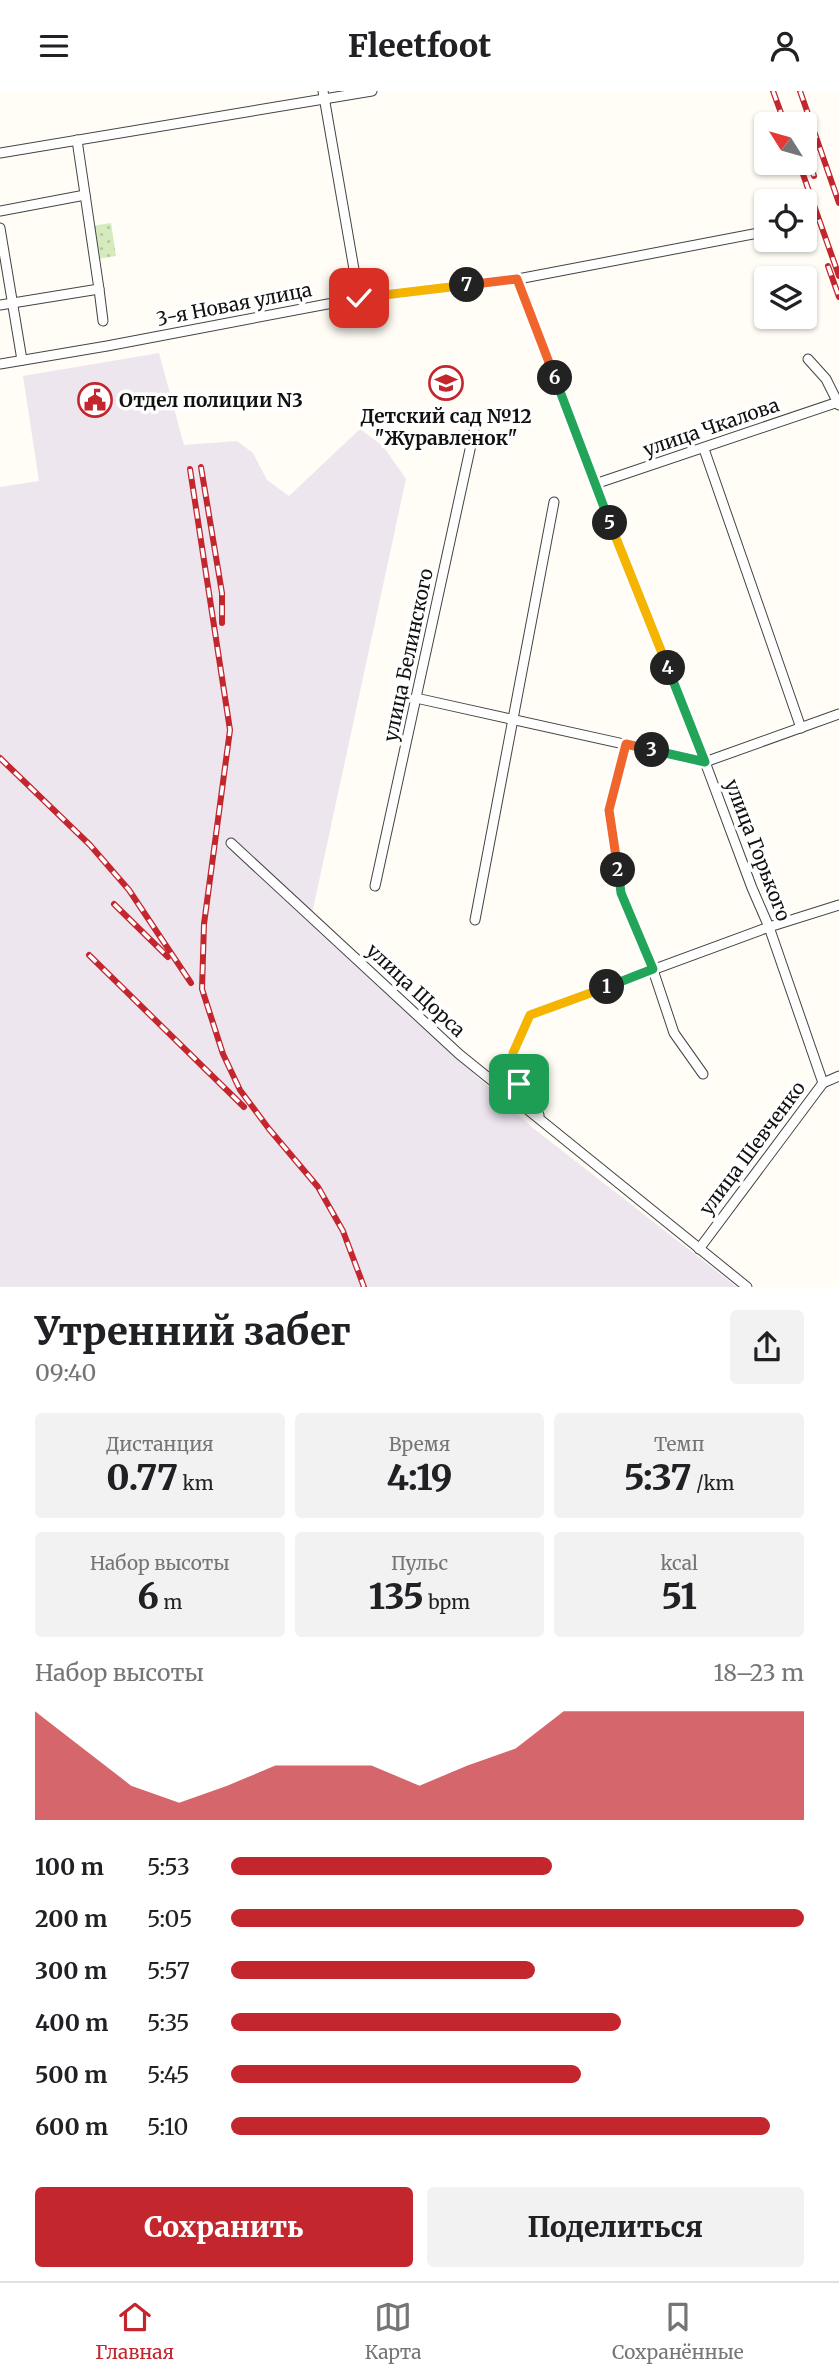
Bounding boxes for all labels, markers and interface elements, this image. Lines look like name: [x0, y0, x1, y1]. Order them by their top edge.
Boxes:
text: Fleetfoot: [348, 26, 491, 66]
icon: menu: [35, 27, 73, 65]
icon: person: [766, 27, 804, 65]
north arrow: [754, 112, 817, 175]
map controls: [754, 112, 817, 329]
button: locate: [754, 189, 817, 252]
button: layers: [754, 266, 817, 329]
pin: 7: [449, 267, 484, 303]
pin: [329, 268, 389, 328]
text: 7: [461, 272, 472, 296]
street label: 3-я Новая улица: [154, 277, 314, 331]
icon: check: [340, 279, 378, 317]
pin: 6: [538, 361, 572, 395]
school or university icon: Детский сад №12 "Журавленок": [427, 364, 465, 402]
text: 6: [549, 365, 560, 389]
public building icon: Отдел полиции N3: [76, 381, 114, 419]
place label: Отдел полиции N3: [119, 388, 303, 412]
street label: улица Чкалова: [640, 392, 782, 462]
place label: Детский сад №12 "Журавленок": [360, 404, 532, 450]
pin: 5: [592, 505, 628, 541]
text: 5: [604, 510, 615, 534]
street label: улица Белинского: [378, 566, 438, 744]
pin: 4: [650, 651, 686, 685]
text: 4: [661, 655, 674, 679]
pin: 3: [634, 733, 670, 767]
text: 3: [646, 737, 657, 761]
street label: улица Горького: [720, 776, 796, 924]
pin: 2: [600, 853, 636, 887]
text: 2: [612, 857, 623, 881]
street label: улица Щорса: [362, 938, 470, 1042]
pin: 1: [590, 969, 624, 1005]
text: 1: [602, 974, 611, 998]
pin: [489, 1054, 549, 1114]
icon: arrive: [500, 1065, 538, 1103]
street label: улица Шевченко: [694, 1076, 810, 1220]
text: Утренний забег: [35, 1308, 351, 1355]
button: share: [730, 1310, 804, 1384]
text: 09:40: [35, 1358, 96, 1387]
text: Дистанция: [106, 1432, 214, 1456]
text: Время: [389, 1432, 450, 1456]
text: Темп: [654, 1432, 704, 1456]
text: 0.77: [106, 1456, 178, 1500]
text: 4:19: [386, 1456, 453, 1500]
text: 5:37: [624, 1456, 692, 1500]
text: km: [178, 1471, 214, 1495]
text: /km: [692, 1471, 734, 1495]
text: Набор высоты: [90, 1551, 230, 1575]
text: Пульс: [391, 1551, 448, 1575]
text: kcal: [660, 1551, 698, 1575]
text: 6: [137, 1575, 159, 1619]
text: 135: [369, 1575, 424, 1619]
text: 51: [662, 1575, 697, 1619]
text: m: [159, 1590, 182, 1614]
text: bpm: [424, 1590, 470, 1614]
text: Набор высоты: [35, 1658, 204, 1687]
text: 18–23 m: [714, 1658, 804, 1687]
text: 100 m: [35, 1852, 104, 1881]
text: 5:53: [147, 1852, 190, 1881]
text: 200 m: [35, 1904, 107, 1933]
text: 5:05: [147, 1904, 192, 1933]
text: 300 m: [35, 1956, 107, 1985]
text: 5:57: [147, 1956, 190, 1985]
text: 400 m: [35, 2008, 109, 2037]
text: 5:35: [147, 2008, 189, 2037]
text: 500 m: [35, 2060, 107, 2089]
text: 5:45: [147, 2060, 189, 2089]
text: 600 m: [35, 2112, 108, 2141]
text: 5:10: [147, 2112, 188, 2141]
button: Сохранить: [35, 2187, 413, 2267]
button: Поделиться: [427, 2187, 804, 2267]
tab: Главная: [95, 2298, 174, 2364]
tab: Карта: [365, 2298, 421, 2364]
tab: Сохранённые: [612, 2298, 744, 2364]

